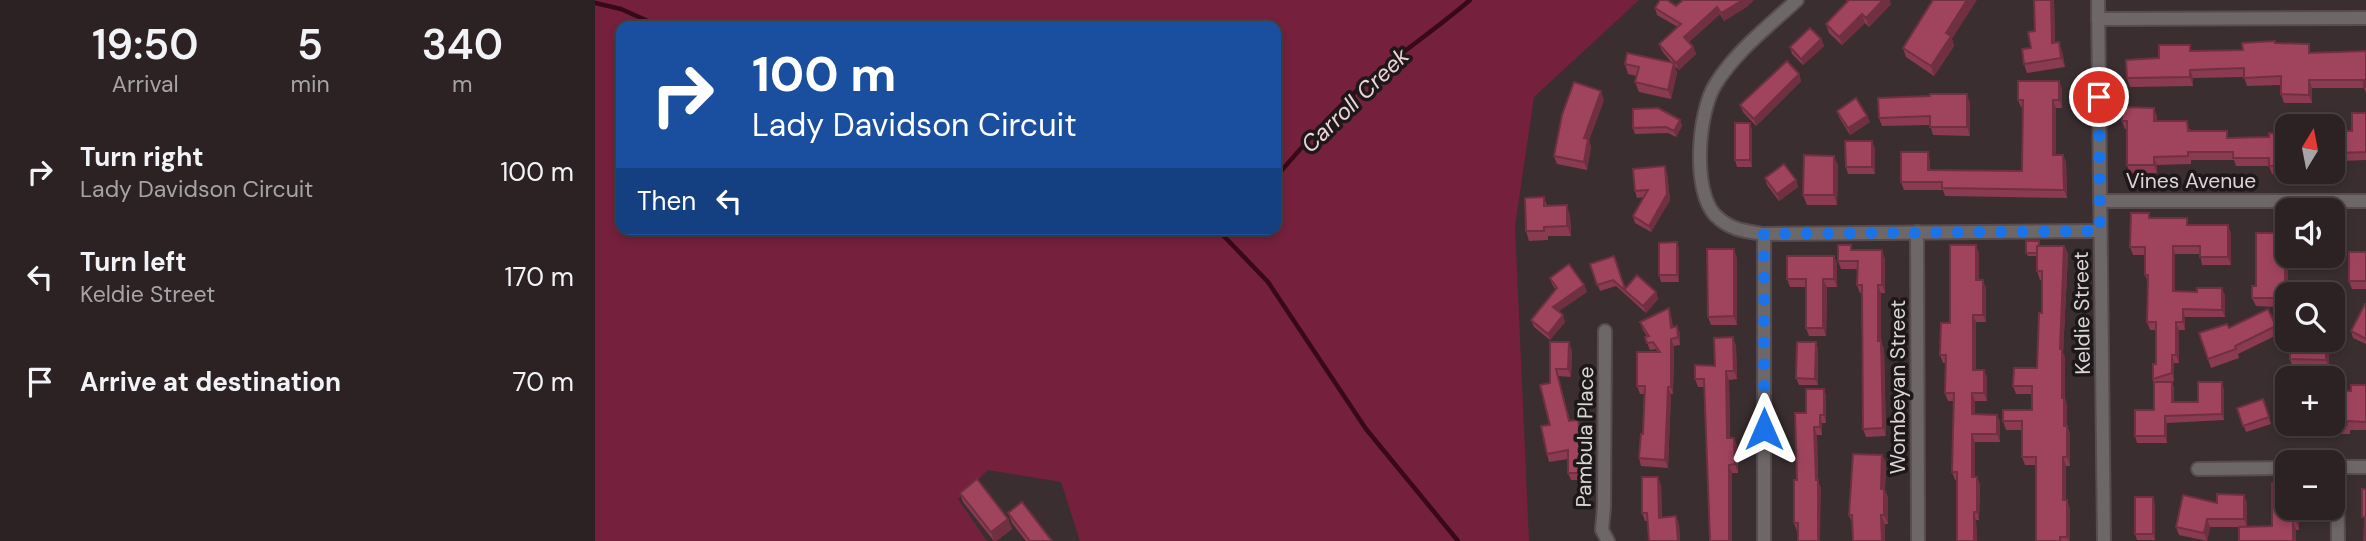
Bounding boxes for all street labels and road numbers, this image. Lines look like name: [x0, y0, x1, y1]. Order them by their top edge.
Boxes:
street label: Vines Avenue: [2126, 167, 2256, 195]
street label: Keldie Street: [2067, 251, 2097, 375]
street label: Wombeyan Street: [1884, 300, 1912, 474]
street label: Pambula Place: [1570, 366, 1600, 508]

